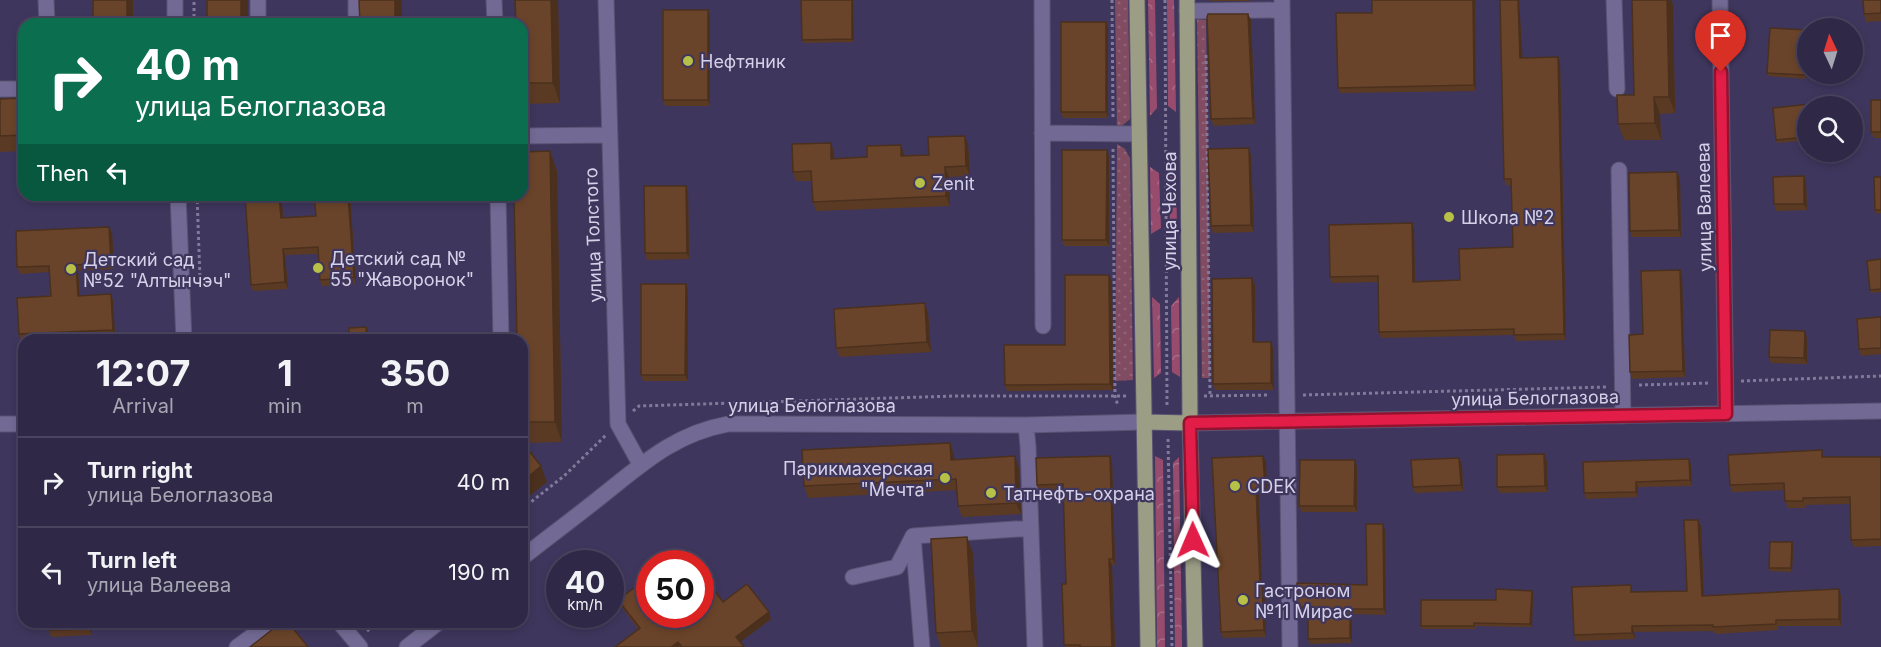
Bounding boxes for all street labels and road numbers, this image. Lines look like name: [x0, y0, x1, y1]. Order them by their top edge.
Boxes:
street label: улица Валеева: [1692, 142, 1716, 272]
street label: улица Чехова: [1159, 151, 1180, 271]
street label: улица Толстого: [580, 167, 606, 303]
street label: улица Белоглазова: [1451, 386, 1619, 410]
street label: улица Белоглазова: [728, 395, 896, 416]

